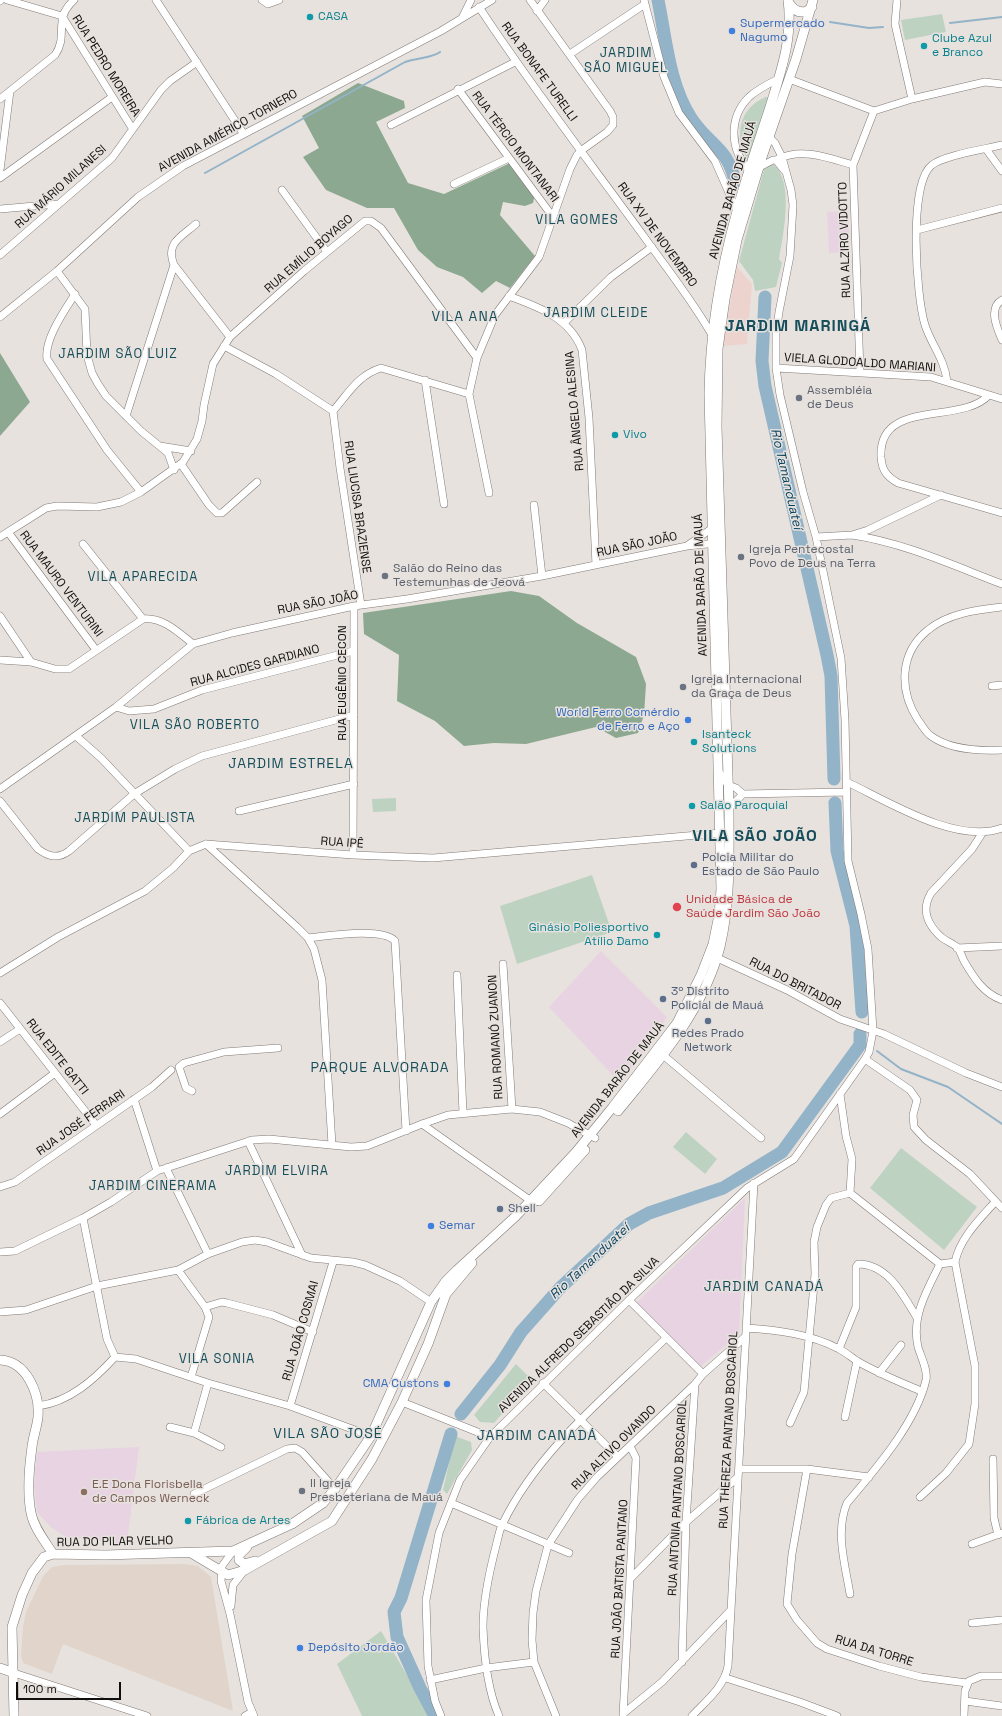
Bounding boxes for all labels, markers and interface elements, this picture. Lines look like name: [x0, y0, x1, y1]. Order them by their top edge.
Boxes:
place label: CASA: [318, 10, 348, 24]
street label: RUA PEDRO MOREIRA: [69, 12, 143, 120]
marker: CASA: [305, 12, 315, 22]
place label: Supermercado Nagumo: [740, 17, 825, 45]
street label: RUA BONAFE TURELLI: [498, 20, 580, 124]
marker: Supermercado Nagumo: [727, 26, 737, 36]
place label: Clube Azul e Branco: [932, 32, 992, 60]
marker: Clube Azul e Branco: [919, 41, 929, 51]
district label: JARDIM SÃO MIGUEL: [584, 45, 668, 76]
street label: AVENIDA AMÉRICO TORNERO: [156, 87, 300, 175]
street label: RUA TÉRCIO MONTANARI: [469, 89, 561, 205]
street label: AVENIDA BARÃO DE MAUÁ: [706, 119, 760, 261]
street label: RUA MÁRIO MILANESI: [12, 142, 110, 232]
street label: RUA XV DE NOVEMBRO: [614, 180, 700, 290]
street label: RUA ALZIRO VIDOTTO: [836, 182, 854, 298]
street label: RUA EMÍLIO BOYAGO: [262, 212, 356, 296]
district label: VILA GOMES: [535, 212, 619, 228]
district label: JARDIM CLEIDE: [544, 305, 648, 321]
district label: VILA ANA: [431, 309, 499, 325]
district label: JARDIM MARINGÁ: [725, 317, 871, 337]
district label: JARDIM SÃO LUIZ: [58, 346, 178, 362]
street label: RUA ÂNGELO ALESINA: [563, 350, 587, 472]
street label: VIELA GLODOALDO MARIANI: [784, 351, 936, 375]
place label: Assembléia de Deus: [807, 384, 872, 412]
marker: Assembléia de Deus: [794, 393, 804, 403]
water label: Rio Tamanduateí: [767, 427, 805, 531]
place label: Vivo: [623, 428, 647, 442]
marker: Vivo: [610, 430, 620, 440]
street label: RUA LIUCISA BRAZIENSE: [341, 440, 373, 574]
street label: AVENIDA BARÃO DE MAUÁ: [691, 513, 711, 657]
street label: RUA MAURO VENTURINI: [16, 528, 106, 640]
street label: RUA SÃO JOÃO: [595, 529, 679, 561]
place label: Igreja Pentecostal Povo de Deus na Terra: [749, 543, 876, 571]
marker: Igreja Pentecostal Povo de Deus na Terra: [736, 552, 746, 562]
place label: Salão do Reino das Testemunhas de Jeová: [393, 562, 525, 590]
district label: VILA APARECIDA: [87, 569, 199, 585]
marker: Salão do Reino das Testemunhas de Jeová: [380, 571, 390, 581]
street label: RUA SÃO JOÃO: [276, 588, 360, 618]
street label: RUA EUGÊNIO CECON: [336, 625, 350, 741]
street label: RUA ALCIDES GARDIANO: [189, 642, 321, 690]
place label: Igreja Internacional da Graça de Deus: [691, 673, 802, 701]
marker: Igreja Internacional da Graça de Deus: [678, 682, 688, 692]
place label: World Ferro Comérdio de Ferro e Aço: [556, 706, 680, 734]
marker: World Ferro Comérdio de Ferro e Aço: [683, 715, 693, 725]
district label: VILA SÃO ROBERTO: [130, 717, 260, 733]
place label: Isanteck Solutions: [702, 728, 757, 756]
marker: Isanteck Solutions: [689, 737, 699, 747]
district label: JARDIM ESTRELA: [228, 756, 354, 772]
place label: Salão Paroquial: [700, 799, 788, 813]
marker: Salão Paroquial: [687, 801, 697, 811]
district label: JARDIM PAULISTA: [74, 810, 196, 826]
district label: VILA SÃO JOÃO: [692, 827, 818, 847]
street label: RUA IPÊ: [320, 834, 364, 852]
place label: Polcia Militar do Estado de São Paulo: [702, 851, 819, 879]
marker: Polcia Militar do Estado de São Paulo: [689, 860, 699, 870]
place label: Unidade Básica de Saúde Jardim São João: [686, 893, 820, 921]
marker: Unidade Básica de Saúde Jardim São João: [671, 901, 683, 913]
place label: Ginásio Poliesportivo Atílio Damo: [529, 921, 649, 949]
marker: Ginásio Poliesportivo Atílio Damo: [652, 930, 662, 940]
street label: RUA DO BRITADOR: [747, 955, 843, 1013]
street label: RUA ROMANÓ ZUANON: [486, 974, 506, 1100]
place label: 3º Distrito Policial de Mauá: [671, 985, 764, 1013]
marker: 3º Distrito Policial de Mauá: [658, 994, 668, 1004]
street label: RUA EDITE GATTI: [23, 1016, 91, 1098]
marker: Redes Prado Network: [703, 1016, 713, 1026]
street label: AVENIDA BARÃO DE MAUÁ: [568, 1019, 668, 1141]
place label: Redes Prado Network: [672, 1027, 744, 1055]
district label: PARQUE ALVORADA: [310, 1060, 450, 1076]
street label: RUA JOSÉ FERRARI: [34, 1087, 128, 1159]
district label: JARDIM ELVIRA: [225, 1163, 329, 1179]
district label: JARDIM CINERAMA: [89, 1178, 217, 1194]
place label: Shell: [508, 1202, 536, 1216]
marker: Shell: [495, 1204, 505, 1214]
place label: Semar: [439, 1219, 475, 1233]
marker: Semar: [426, 1221, 436, 1231]
water label: Rio Tamanduateí: [547, 1221, 633, 1303]
street label: AVENIDA ALFREDO SEBASTIÃO DA SILVA: [495, 1254, 663, 1416]
street label: RUA JOÃO COSMAI: [280, 1279, 322, 1383]
district label: JARDIM CANADÁ: [704, 1279, 824, 1295]
street label: RUA THEREZA PANTANO BOSCARIOL: [717, 1331, 741, 1529]
district label: VILA SONIA: [179, 1351, 255, 1367]
place label: CMA Custons: [363, 1377, 439, 1391]
marker: CMA Custons: [442, 1379, 452, 1389]
street label: RUA ANTONIA PANTANO BOSCARIOL: [666, 1400, 690, 1596]
street label: RUA ALTIVO OVANDO: [569, 1403, 659, 1493]
district label: VILA SÃO JOSÉ: [273, 1426, 383, 1442]
district label: JARDIM CANADÁ: [477, 1428, 597, 1444]
place label: II Igreja Presbeteriana de Mauá: [310, 1477, 443, 1505]
place label: E.E Dona Florisbella de Campos Werneck: [92, 1478, 209, 1506]
marker: II Igreja Presbeteriana de Mauá: [297, 1486, 307, 1496]
marker: E.E Dona Florisbella de Campos Werneck: [79, 1487, 89, 1497]
street label: RUA JOÃO BATISTA PANTANO: [609, 1499, 631, 1659]
place label: Fábrica de Artes: [196, 1514, 290, 1528]
marker: Fábrica de Artes: [183, 1516, 193, 1526]
street label: RUA DO PILAR VELHO: [57, 1534, 173, 1550]
street label: RUA DA TORRE: [833, 1632, 915, 1670]
place label: Depósito Jordão: [308, 1641, 404, 1655]
marker: Depósito Jordão: [295, 1643, 305, 1653]
scale bar: [18, 1674, 123, 1700]
text: 100 m: [23, 1681, 57, 1697]

